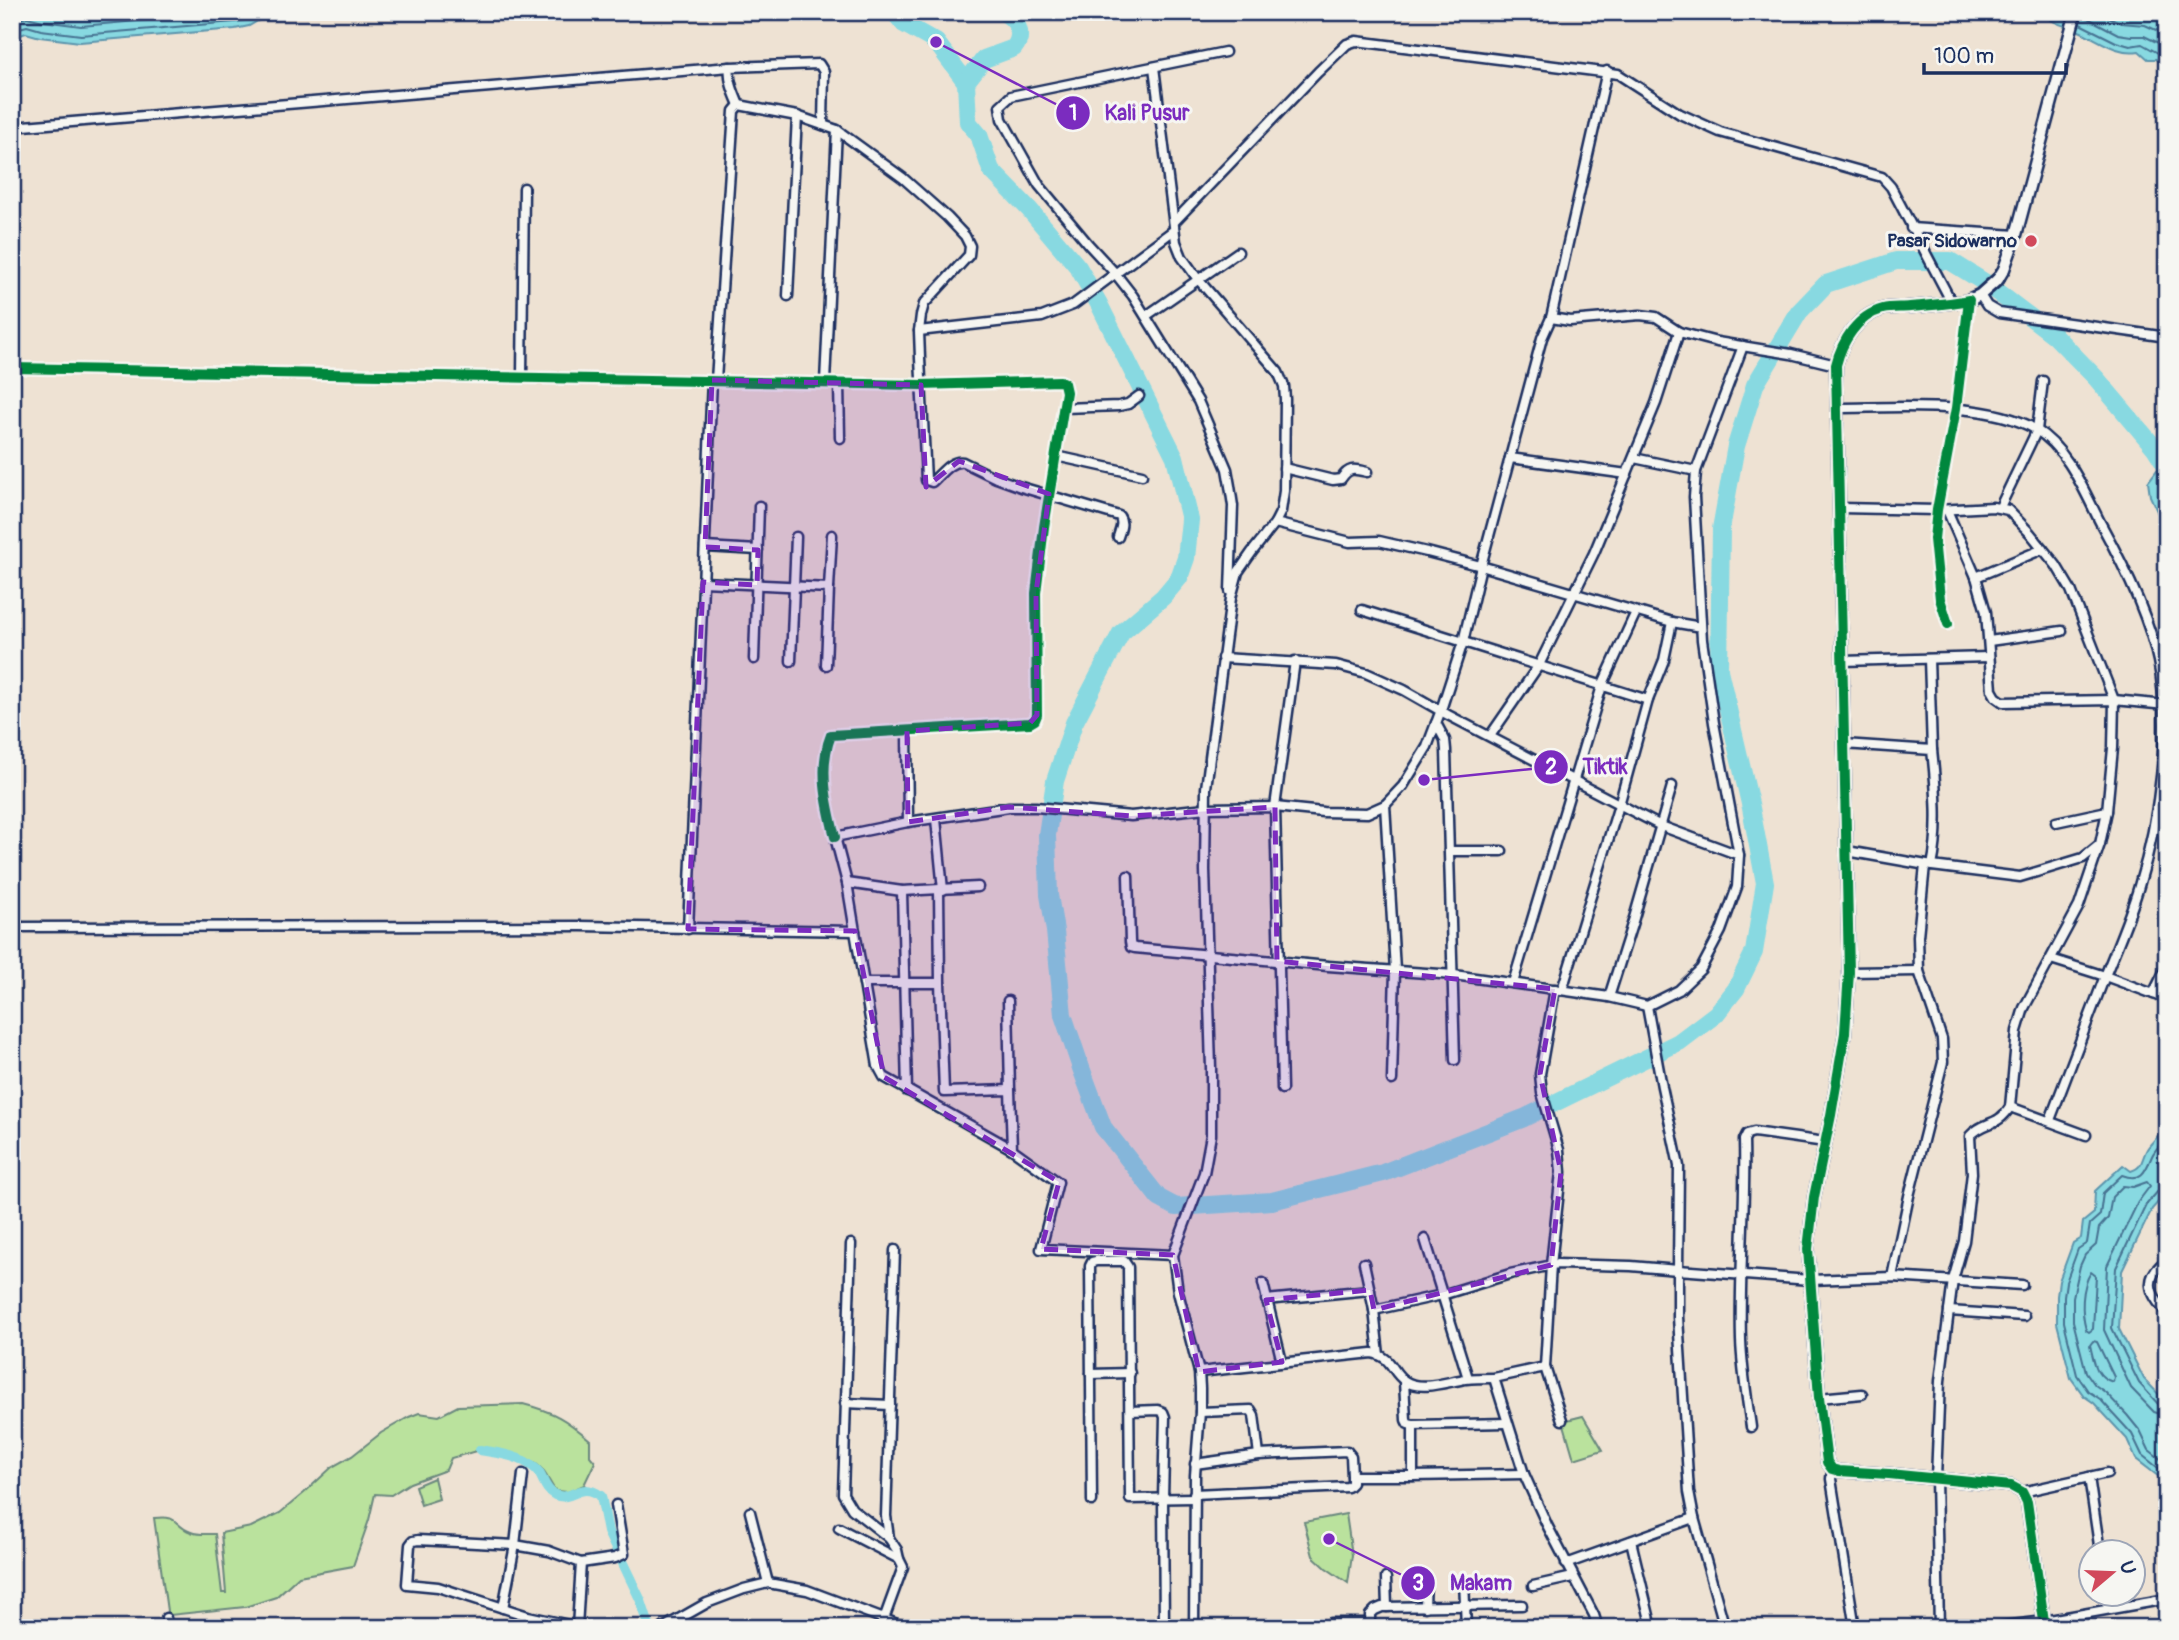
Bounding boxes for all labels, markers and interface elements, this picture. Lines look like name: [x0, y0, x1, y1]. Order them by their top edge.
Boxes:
scale bar: [1924, 32, 2065, 76]
text: 100 m: [1934, 43, 1994, 70]
callout: Kali Pusur: [1056, 92, 1204, 134]
text: 1: [1069, 100, 1077, 127]
text: Kali Pusur: [1105, 100, 1190, 127]
place label: Pasar Sidowarno: [1887, 229, 2018, 253]
marker: Pasar Sidowarno: [2023, 233, 2039, 249]
callout: Tiktik: [1533, 746, 1641, 788]
text: 2: [1545, 754, 1557, 781]
text: Tiktik: [1581, 754, 1628, 781]
north arrow: [2078, 1538, 2148, 1608]
text: U: [2114, 1558, 2141, 1578]
callout: Makam: [1401, 1562, 1526, 1604]
text: 3: [1412, 1570, 1424, 1597]
text: Makam: [1450, 1570, 1512, 1597]

